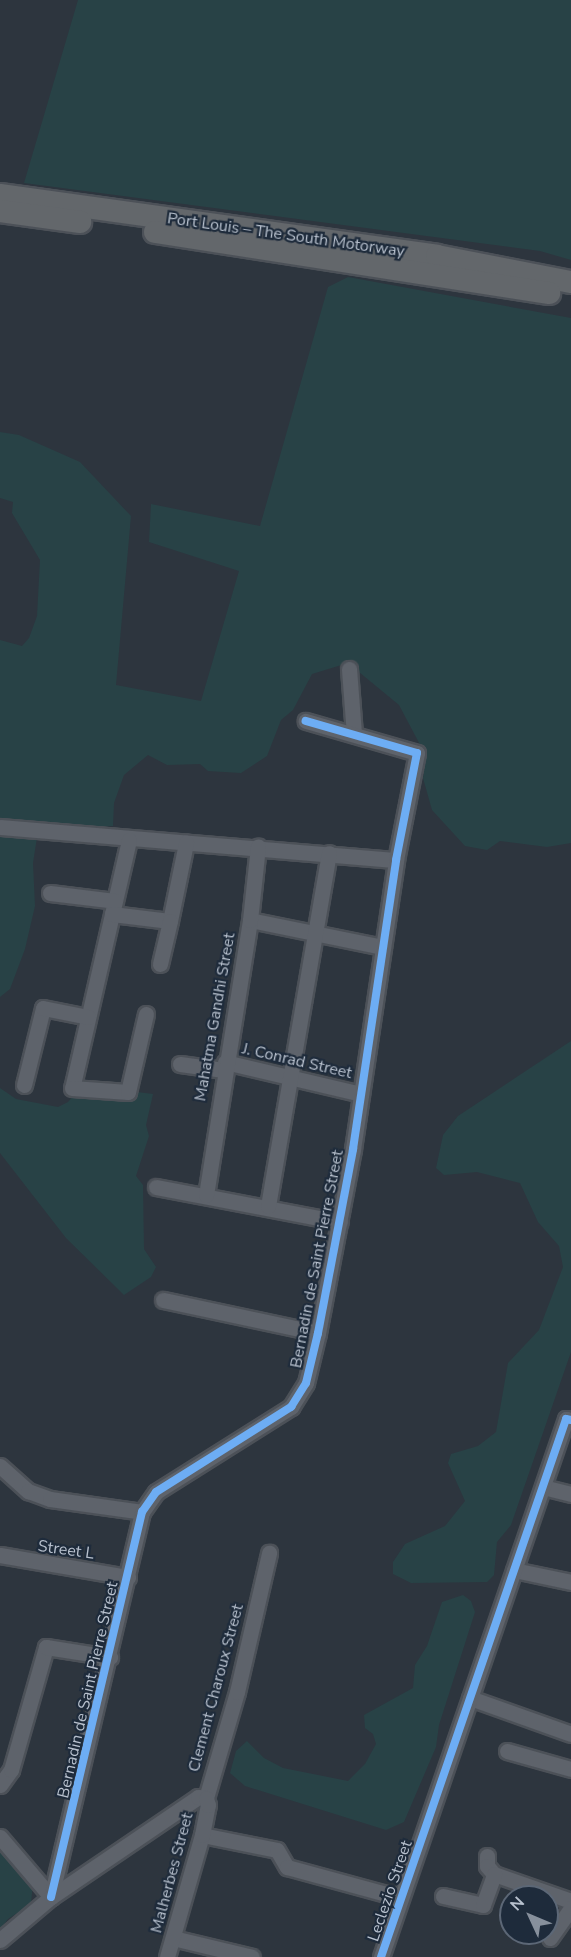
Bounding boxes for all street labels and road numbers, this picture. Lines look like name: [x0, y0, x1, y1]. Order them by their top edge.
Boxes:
street label: Port Louis – The South Motorway: [166, 209, 406, 261]
street label: Mahatma Gandhi Street: [191, 931, 239, 1103]
street label: J. Conrad Street: [240, 1039, 354, 1083]
street label: Bernadin de Saint Pierre Street: [286, 1148, 348, 1370]
street label: Street L: [37, 1537, 95, 1563]
street label: Bernadin de Saint Pierre Street: [54, 1580, 122, 1800]
street label: Clement Charoux Street: [184, 1602, 248, 1774]
street label: Malherbes Street: [147, 1811, 197, 1935]
street label: Leclezio Street: [364, 1838, 416, 1944]

